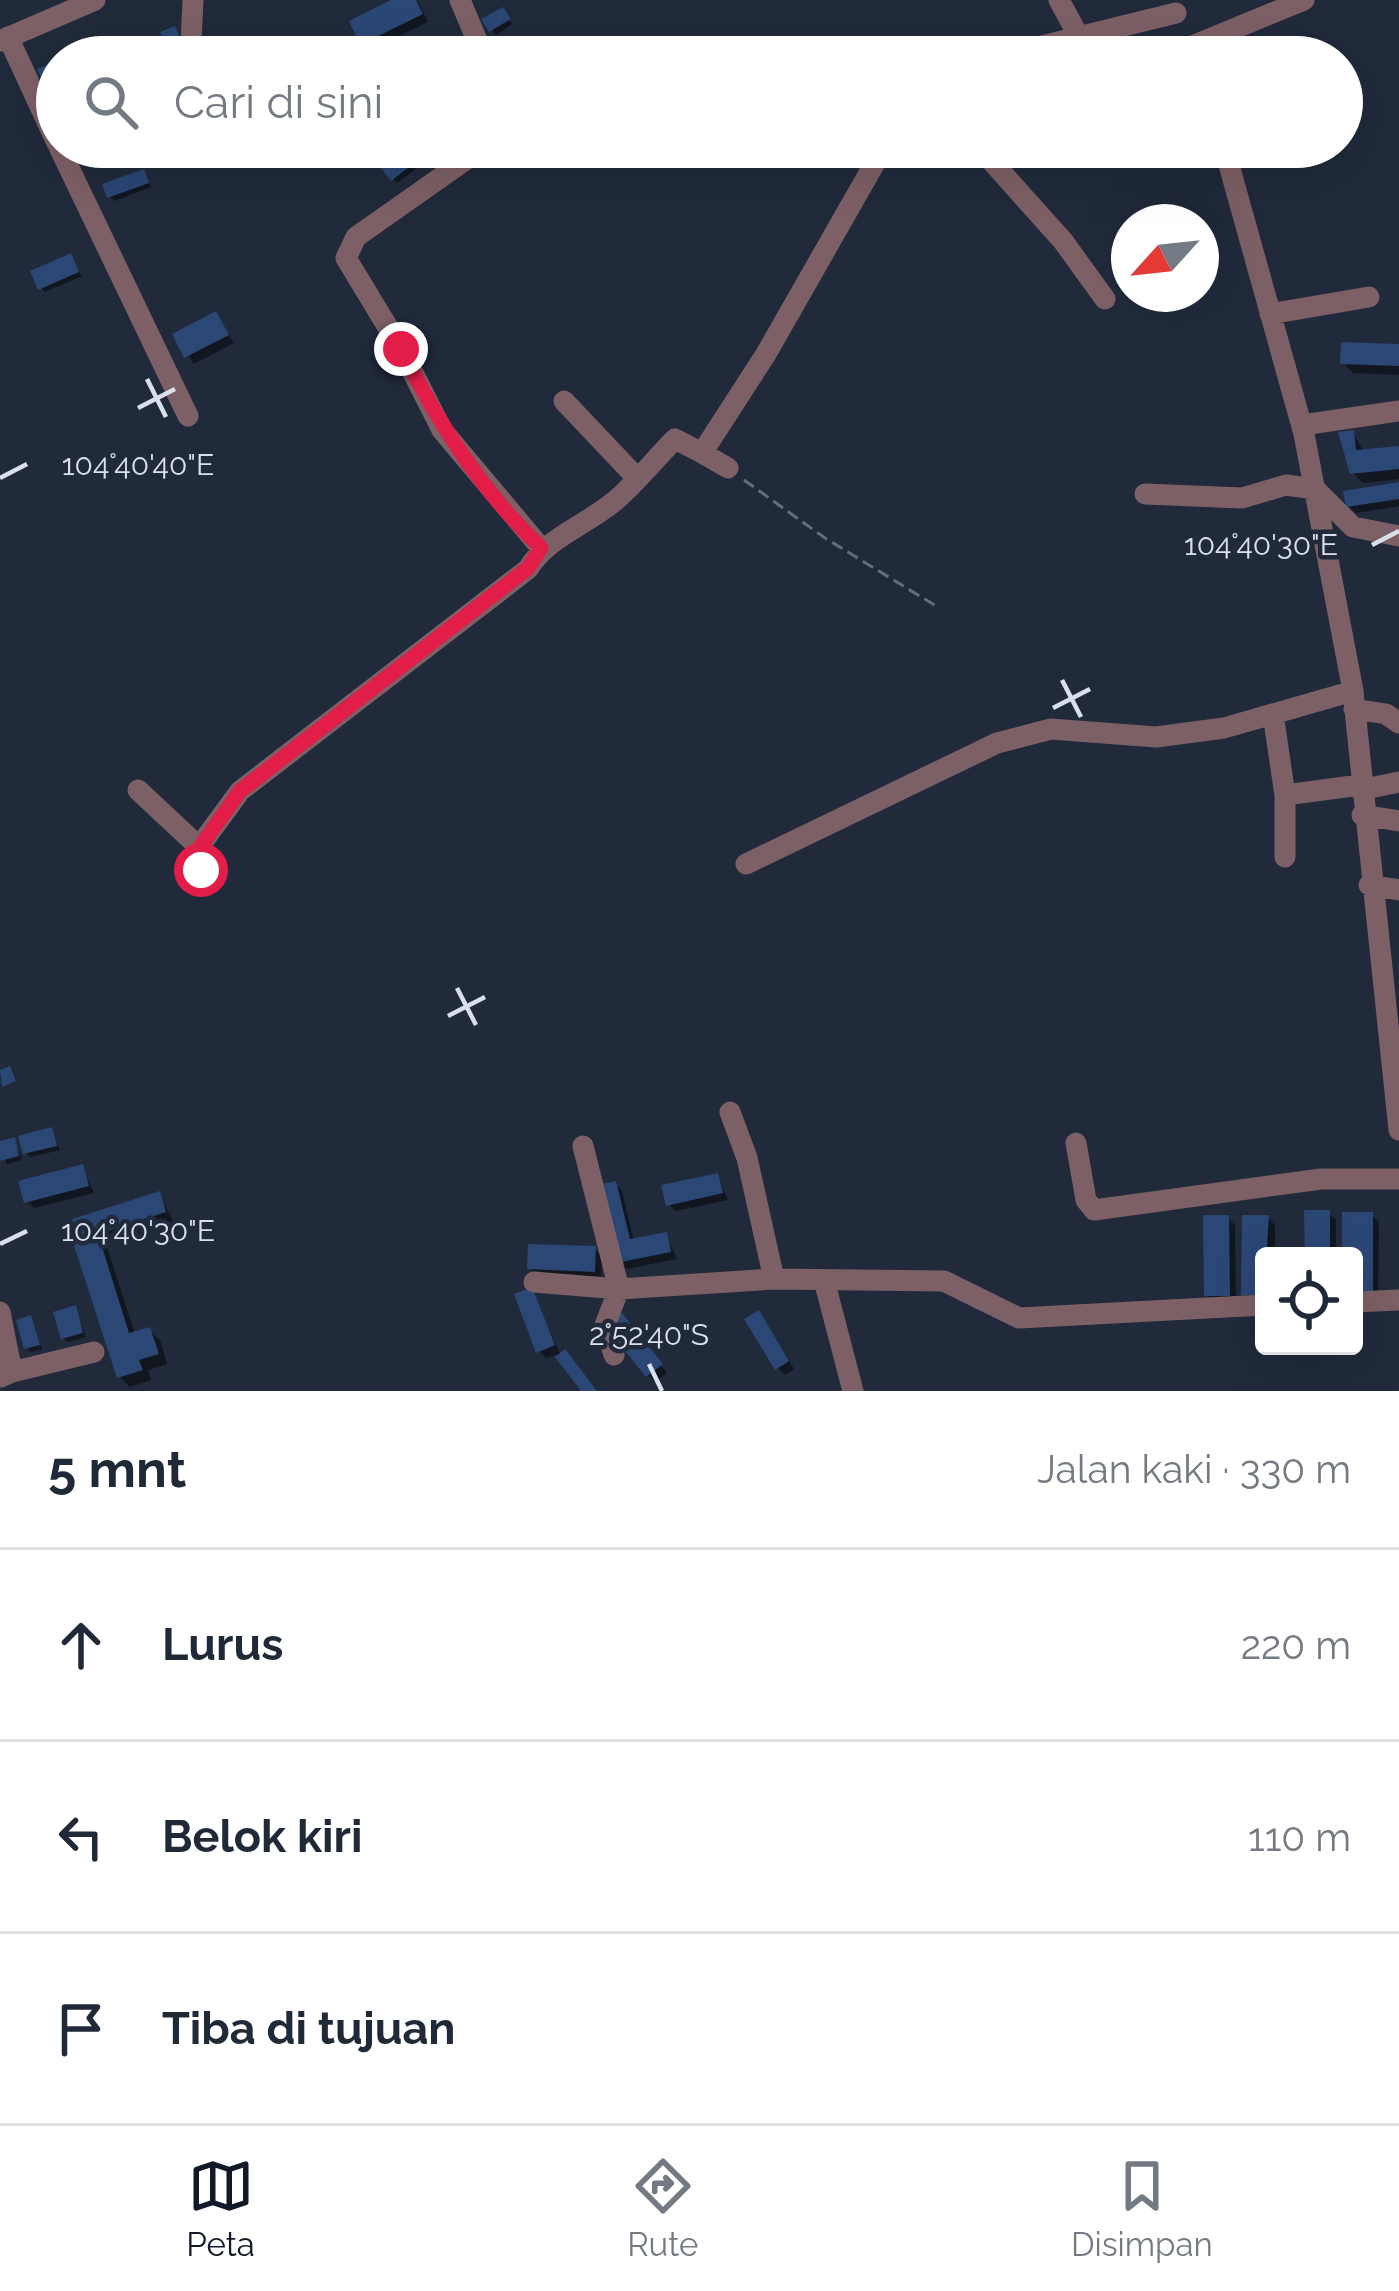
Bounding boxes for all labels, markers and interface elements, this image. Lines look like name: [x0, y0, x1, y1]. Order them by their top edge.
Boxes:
search box: [36, 36, 1363, 168]
icon: search: [78, 69, 144, 135]
text: Cari di sini: [174, 76, 383, 129]
north arrow: [1111, 204, 1219, 312]
route end: [374, 322, 428, 376]
text: 104°40'40"E: [62, 447, 214, 482]
text: 104°40'30"E: [1184, 527, 1338, 562]
route start: [174, 843, 228, 897]
text: 104°40'30"E: [61, 1213, 215, 1248]
map controls: [1255, 1247, 1363, 1355]
button: locate: [1255, 1247, 1363, 1355]
text: 2°52'40"S: [589, 1317, 709, 1352]
text: 5 mnt: [48, 1439, 186, 1499]
text: Jalan kaki · 330 m: [1037, 1446, 1351, 1492]
icon: ahead: [48, 1612, 114, 1678]
text: Lurus: [162, 1618, 284, 1671]
text: 220 m: [1241, 1622, 1351, 1668]
icon: left: [48, 1804, 114, 1870]
text: Belok kiri: [162, 1810, 362, 1863]
text: 110 m: [1248, 1814, 1351, 1860]
icon: arrive: [48, 1996, 114, 2062]
text: Tiba di tujuan: [162, 2002, 455, 2055]
tab: Peta: [186, 2153, 255, 2264]
tab: Rute: [627, 2153, 698, 2264]
tab: Disimpan: [1071, 2153, 1213, 2264]

